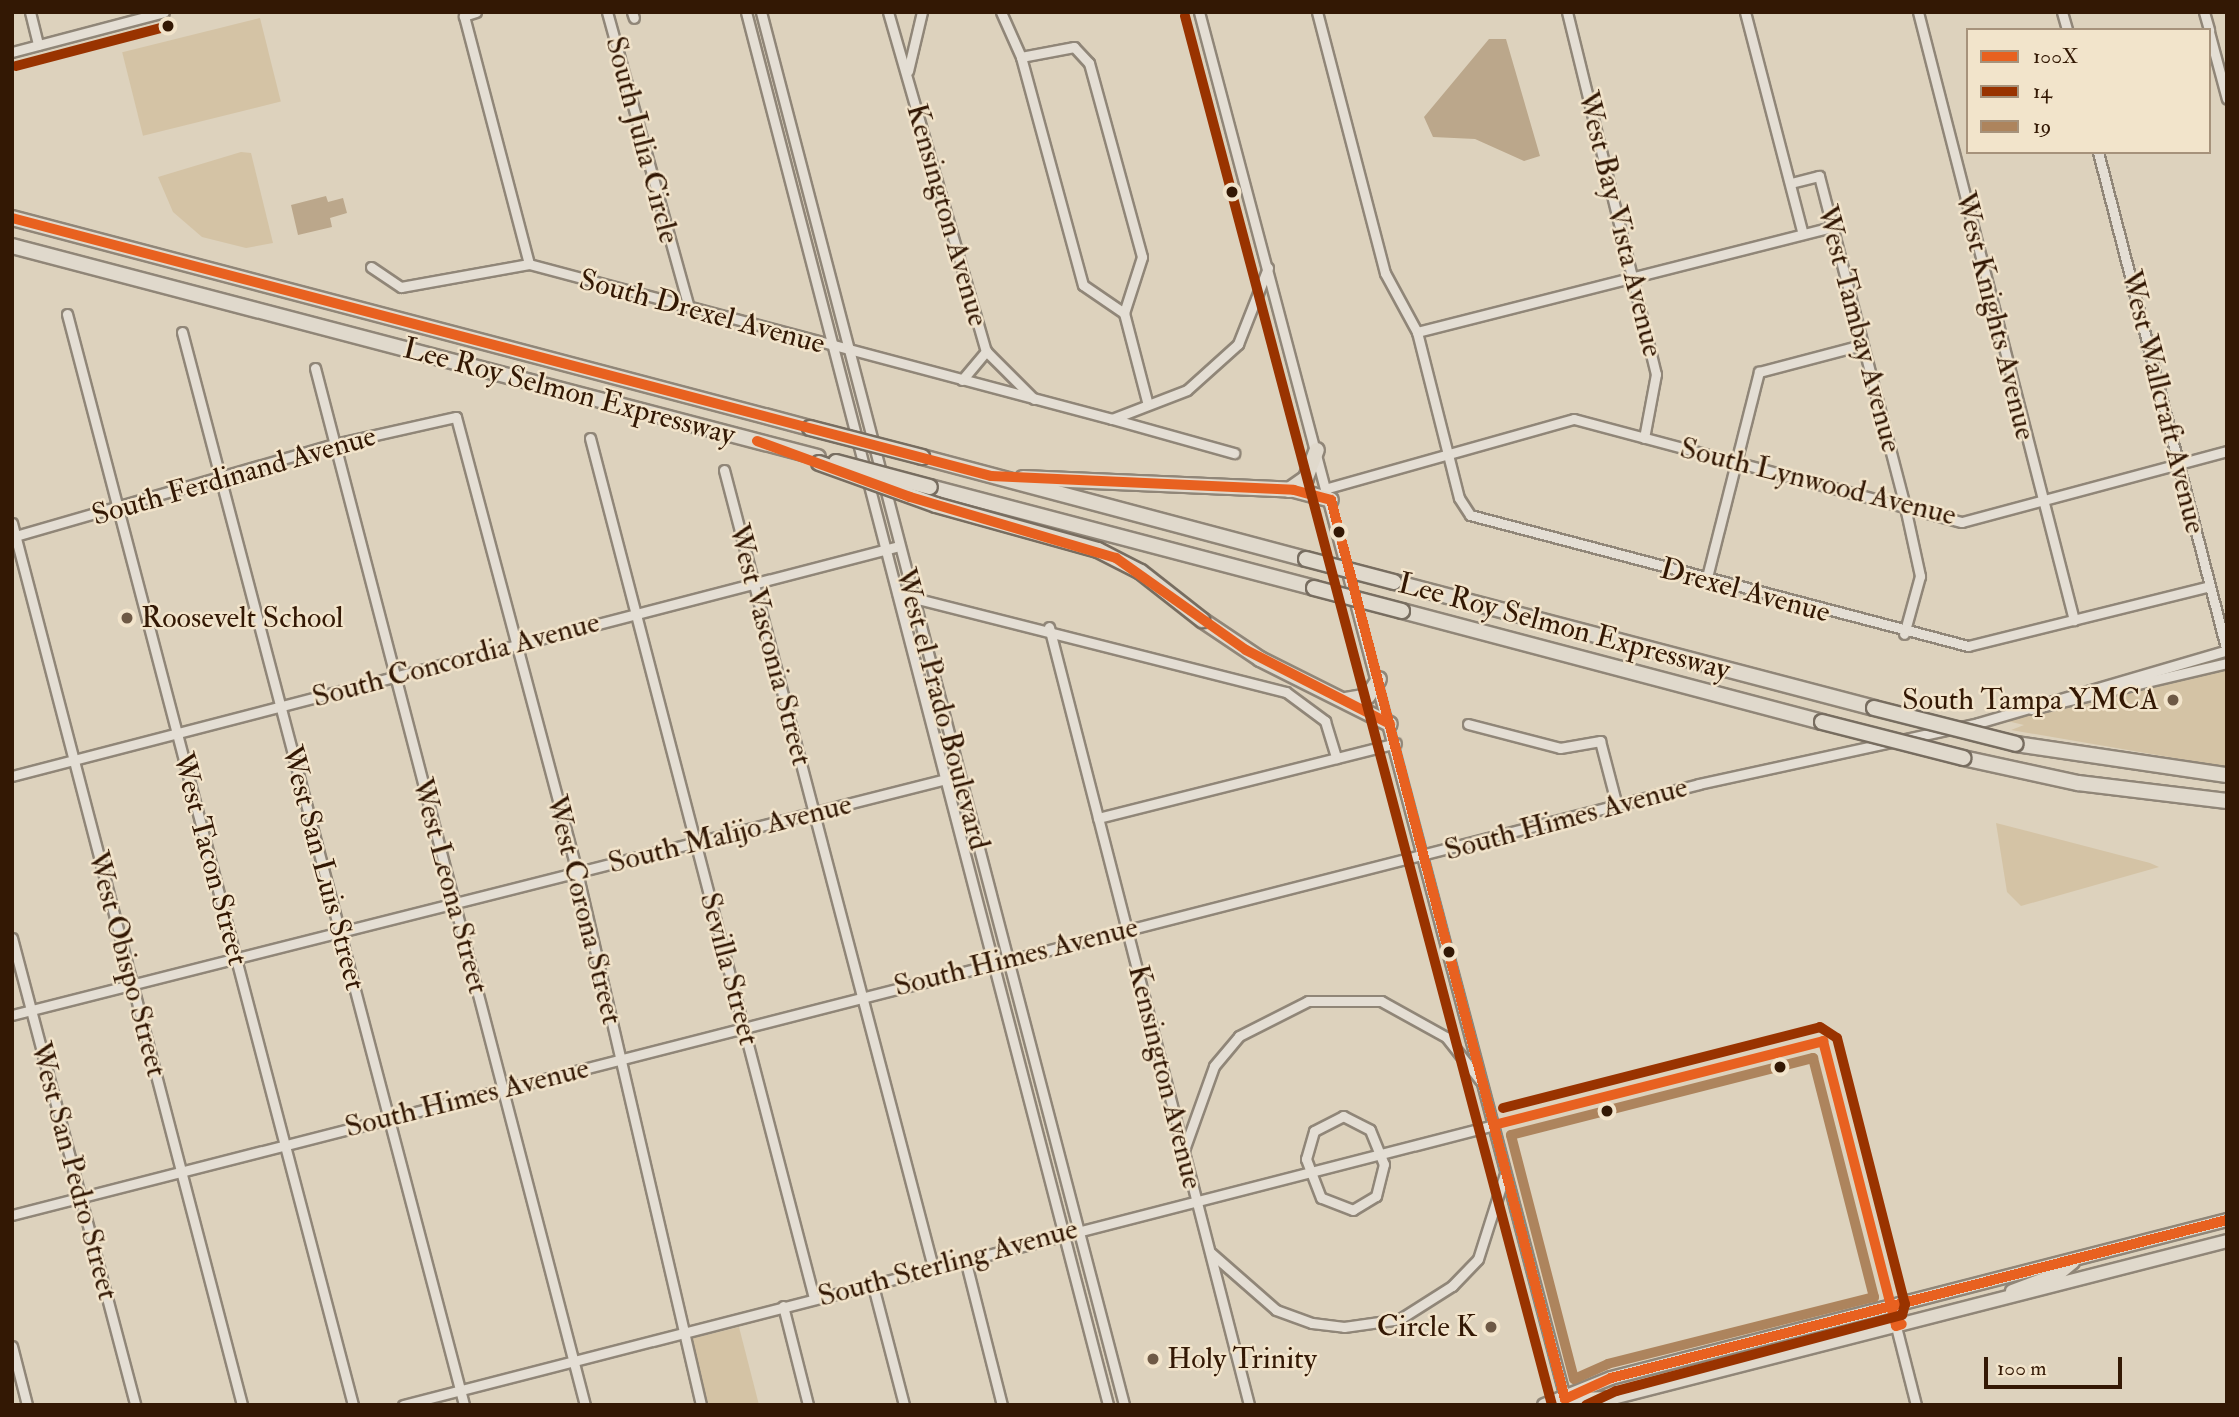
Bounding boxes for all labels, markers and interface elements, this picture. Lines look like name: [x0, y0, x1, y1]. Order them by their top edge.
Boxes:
unlabelled marker: [161, 19, 175, 33]
legend: [1966, 28, 2211, 154]
street label: South Julia Circle: [597, 33, 687, 247]
text: 100X: [2033, 43, 2078, 70]
text: 14: [2033, 78, 2052, 105]
street label: West Bay Vista Avenue: [1570, 87, 1670, 361]
street label: Kensington Avenue: [898, 100, 996, 330]
text: 19: [2033, 113, 2051, 140]
unlabelled marker: [1225, 185, 1239, 199]
street label: West Knights Avenue: [1947, 188, 2043, 444]
street label: West Tambay Avenue: [1809, 202, 1909, 456]
street label: South Drexel Avenue: [575, 262, 829, 362]
street label: West Wallcraft Avenue: [2113, 266, 2213, 538]
street label: Lee Roy Selmon Expressway: [399, 330, 739, 454]
street label: South Ferdinand Avenue: [88, 418, 380, 534]
street label: South Lynwood Avenue: [1676, 430, 1960, 534]
street label: West Vasconia Street: [720, 520, 820, 770]
unlabelled marker: [1332, 525, 1346, 539]
street label: Drexel Avenue: [1656, 551, 1834, 631]
street label: West el Prado Boulevard: [887, 564, 997, 854]
street label: Lee Roy Selmon Expressway: [1394, 565, 1734, 689]
place label: Roosevelt School: [141, 600, 344, 636]
street label: South Concordia Avenue: [308, 604, 604, 716]
marker: Roosevelt School: [119, 610, 135, 626]
place label: South Tampa YMCA: [1902, 682, 2159, 718]
marker: South Tampa YMCA: [2165, 692, 2181, 708]
street label: West San Luis Street: [273, 742, 373, 994]
street label: West Tacon Street: [164, 749, 256, 969]
street label: South Himes Avenue: [1441, 769, 1691, 869]
street label: West Leona Street: [404, 774, 496, 998]
street label: South Malijo Avenue: [605, 786, 855, 882]
street label: West Corona Street: [538, 792, 630, 1028]
street label: West Obispo Street: [80, 847, 174, 1081]
street label: Sevilla Street: [691, 889, 767, 1049]
street label: South Himes Avenue: [890, 909, 1142, 1005]
unlabelled marker: [1442, 945, 1456, 959]
street label: Kensington Avenue: [1120, 961, 1210, 1193]
street label: West San Pedro Street: [22, 1038, 126, 1304]
street label: South Himes Avenue: [341, 1050, 593, 1146]
unlabelled marker: [1773, 1060, 1787, 1074]
unlabelled marker: [1600, 1104, 1614, 1118]
street label: South Sterling Avenue: [814, 1211, 1082, 1315]
place label: Circle K: [1377, 1309, 1477, 1345]
marker: Circle K: [1483, 1319, 1499, 1335]
place label: Holy Trinity: [1167, 1341, 1317, 1377]
scale bar: [1987, 1344, 2125, 1388]
marker: Holy Trinity: [1145, 1351, 1161, 1367]
text: 100 m: [1997, 1355, 2047, 1382]

